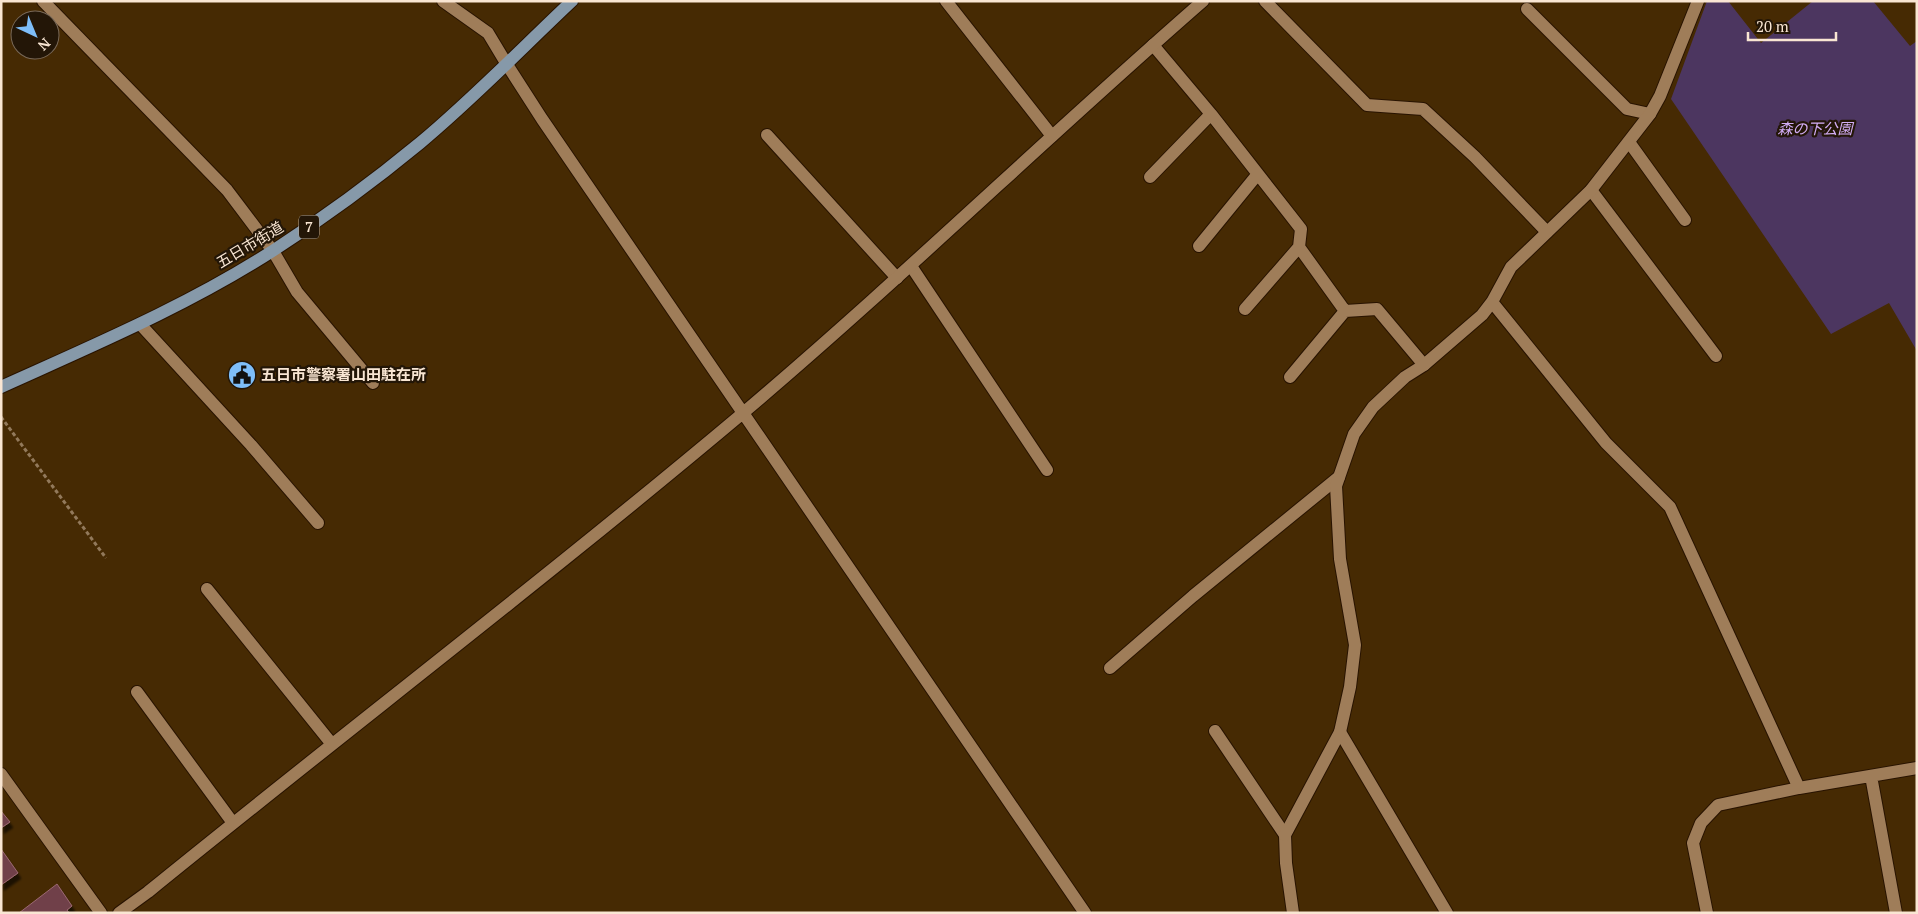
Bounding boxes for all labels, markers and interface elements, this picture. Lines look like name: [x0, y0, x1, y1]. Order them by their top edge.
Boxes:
north arrow: [10, 10, 60, 60]
scale bar: [1748, 10, 1836, 42]
text: 20 m: [1756, 16, 1789, 36]
text: N: [34, 34, 55, 55]
park label: 森の下公園: [1777, 118, 1854, 138]
street label: 五日市街道: [212, 216, 287, 272]
road number: 7: [299, 216, 319, 238]
public building icon: 五日市警察署山田駐在所: [227, 360, 257, 390]
place label: 五日市警察署山田駐在所: [261, 364, 426, 384]

